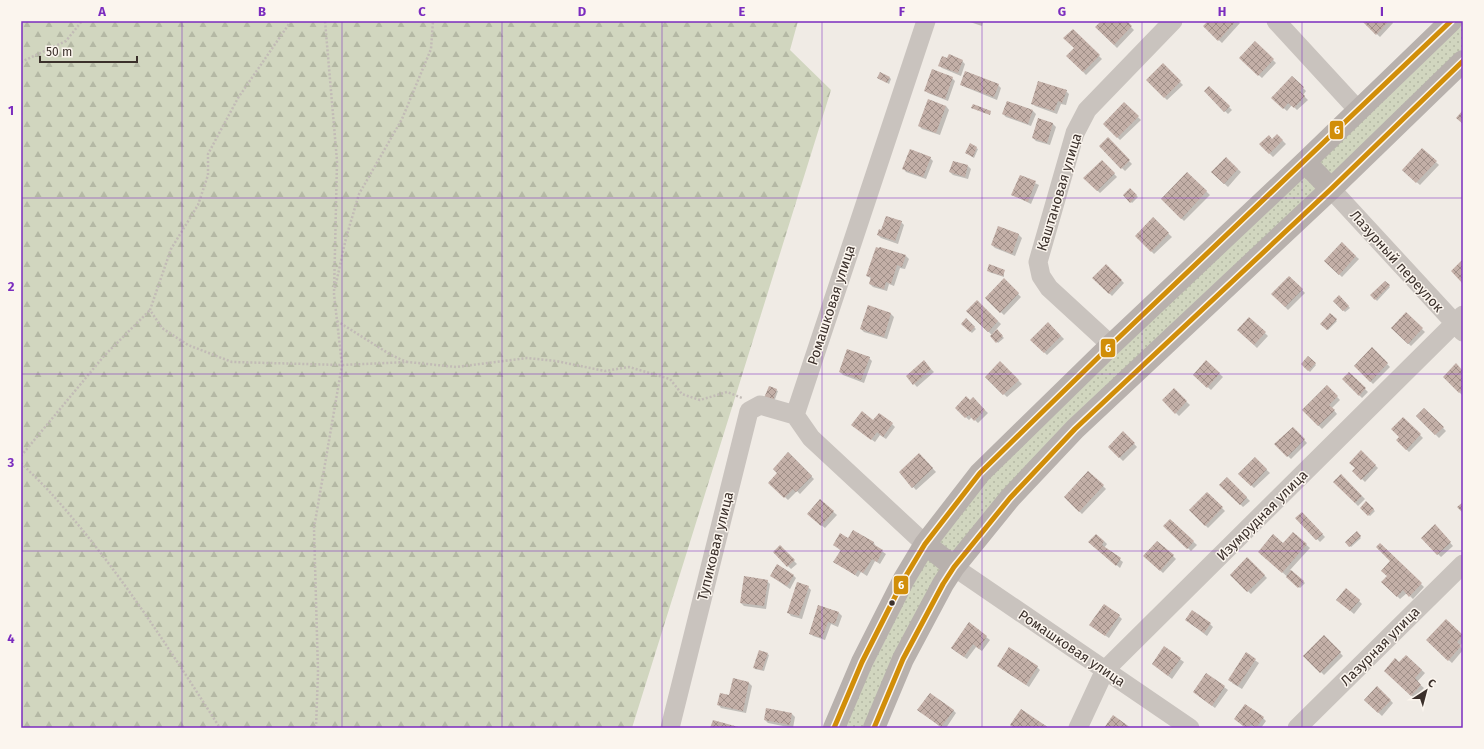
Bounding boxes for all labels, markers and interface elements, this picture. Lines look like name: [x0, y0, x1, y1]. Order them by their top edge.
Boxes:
text: A: [97, 4, 106, 19]
text: B: [258, 4, 266, 19]
text: C: [418, 4, 426, 19]
text: D: [578, 4, 587, 19]
text: E: [739, 4, 746, 19]
text: F: [899, 4, 906, 19]
text: G: [1058, 4, 1066, 19]
text: H: [1218, 4, 1226, 19]
text: I: [1380, 4, 1384, 19]
scale bar: [40, 38, 137, 64]
text: 50 m: [46, 45, 72, 59]
text: 1: [8, 103, 14, 118]
line badge: 6: [1329, 120, 1344, 140]
text: 6: [1334, 124, 1340, 137]
street label: Каштановая улица: [1033, 131, 1086, 253]
street label: Лазурный переулок: [1346, 207, 1447, 316]
street label: Ромашковая улица: [804, 243, 859, 367]
text: 2: [8, 279, 15, 294]
line badge: 6: [1100, 338, 1116, 358]
text: 6: [1105, 342, 1111, 355]
text: 3: [7, 455, 15, 470]
street label: Изумрудная улица: [1213, 466, 1311, 564]
street label: Тупиковая улица: [694, 490, 737, 602]
line badge: 6: [893, 575, 909, 595]
text: 6: [898, 579, 904, 592]
unlabelled marker: [887, 598, 897, 608]
street label: Лазурная улица: [1337, 603, 1424, 690]
street label: Ромашковая улица: [1015, 606, 1128, 690]
text: 4: [7, 631, 15, 646]
north arrow: [1406, 671, 1446, 711]
text: С: [1425, 676, 1439, 691]

